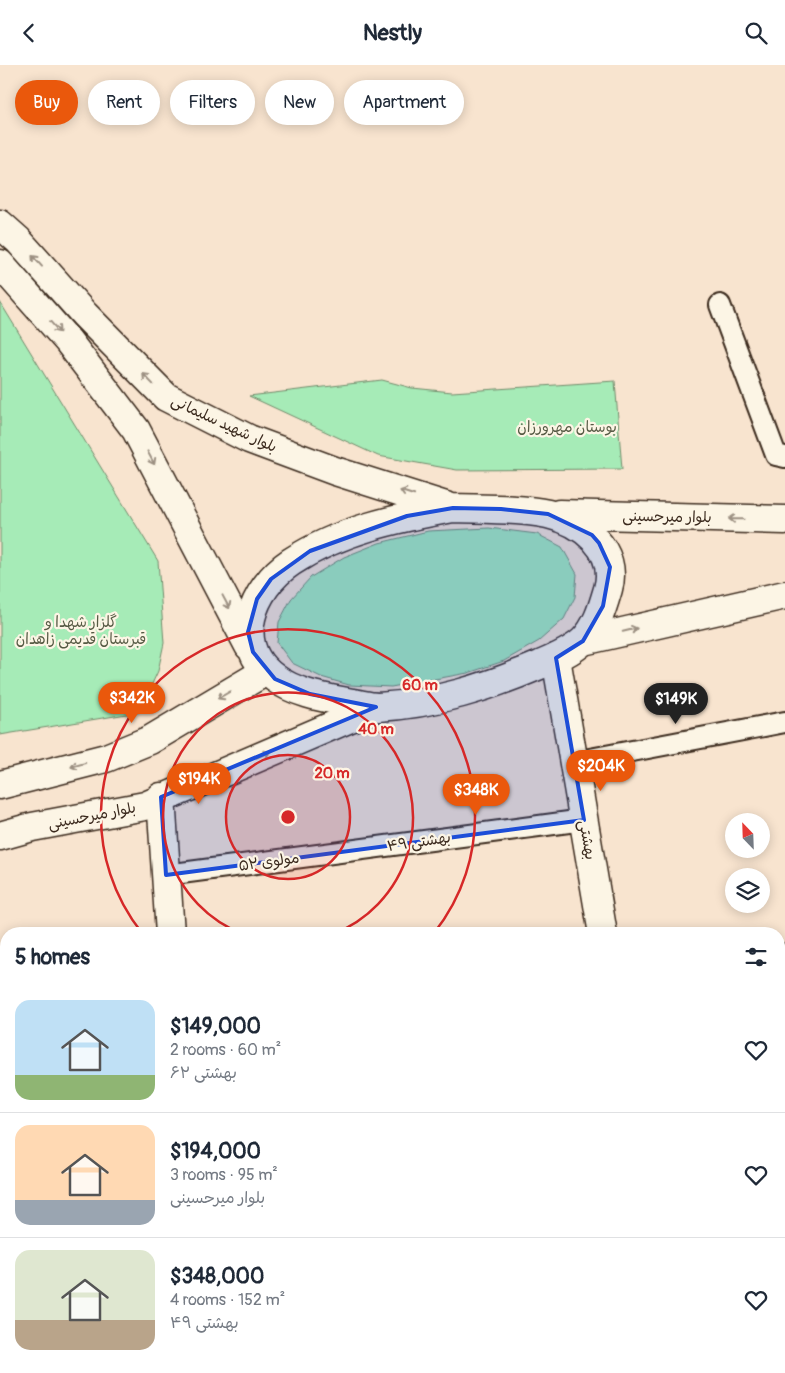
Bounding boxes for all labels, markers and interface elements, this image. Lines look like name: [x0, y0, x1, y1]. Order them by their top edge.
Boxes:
icon: back: [15, 19, 43, 47]
text: Nestly: [363, 19, 422, 47]
icon: search: [742, 19, 770, 47]
chip: Buy: [15, 80, 78, 125]
chip: Rent: [88, 80, 160, 125]
chip: Filters: [170, 80, 255, 125]
chip: New: [265, 80, 334, 125]
chip: Apartment: [344, 80, 464, 125]
one-way arrow: [31, 254, 43, 267]
one-way arrow: [49, 320, 60, 333]
one-way arrow: [142, 373, 155, 385]
street label: بلوار شهید سلیمانی: [168, 391, 280, 457]
park label: بوستان مهرورزان: [517, 418, 617, 437]
one-way arrow: [147, 450, 156, 465]
one-way arrow: [399, 488, 415, 498]
street label: بلوار میرحسینی: [622, 507, 712, 527]
one-way arrow: [729, 514, 745, 523]
one-way arrow: [222, 594, 231, 609]
park label: گلزار شهدا و قبرستان قدیمی زاهدان: [16, 613, 146, 649]
one-way arrow: [622, 625, 638, 634]
text: 60 m: [402, 676, 438, 695]
pin: $342K: [97, 681, 167, 724]
pin: $149K: [641, 683, 711, 725]
text: $342K: [109, 688, 155, 708]
text: $149K: [655, 689, 697, 709]
one-way arrow: [217, 691, 231, 701]
text: 40 m: [358, 720, 394, 739]
one-way arrow: [255, 749, 270, 758]
pin: $204K: [566, 749, 636, 792]
text: $204K: [577, 756, 625, 776]
one-way arrow: [71, 761, 87, 770]
pin: $194K: [164, 763, 234, 805]
text: 20 m: [314, 764, 350, 783]
text: $194K: [178, 769, 220, 789]
pin: $348K: [441, 773, 511, 816]
text: $348K: [454, 780, 498, 800]
street label: بلوار میرحسینی: [46, 798, 138, 834]
centre of rings: [279, 808, 297, 826]
north arrow: [725, 813, 770, 857]
map controls: [725, 813, 770, 913]
street label: بهشتی: [574, 819, 600, 861]
street label: بهشتی ۴۹: [386, 828, 452, 856]
street label: مولوی ۵۲: [237, 848, 301, 876]
button: layers: [725, 868, 770, 913]
icon: filters: [742, 943, 770, 971]
text: 5 homes: [15, 944, 90, 971]
text: $149,000: [170, 1013, 261, 1040]
icon: home: [55, 1020, 115, 1080]
icon: heart: [742, 1036, 770, 1064]
text: 2 rooms · 60 m²: [170, 1040, 281, 1060]
text: بهشتی ۶۲: [170, 1063, 237, 1083]
text: $194,000: [170, 1138, 261, 1165]
icon: home: [55, 1145, 115, 1205]
icon: heart: [742, 1161, 770, 1189]
text: 3 rooms · 95 m²: [170, 1165, 278, 1185]
text: بلوار میرحسینی: [170, 1188, 265, 1208]
text: $348,000: [170, 1263, 264, 1290]
icon: home: [55, 1270, 115, 1330]
icon: heart: [742, 1286, 770, 1314]
text: 4 rooms · 152 m²: [170, 1290, 285, 1310]
text: بهشتی ۴۹: [170, 1313, 239, 1333]

